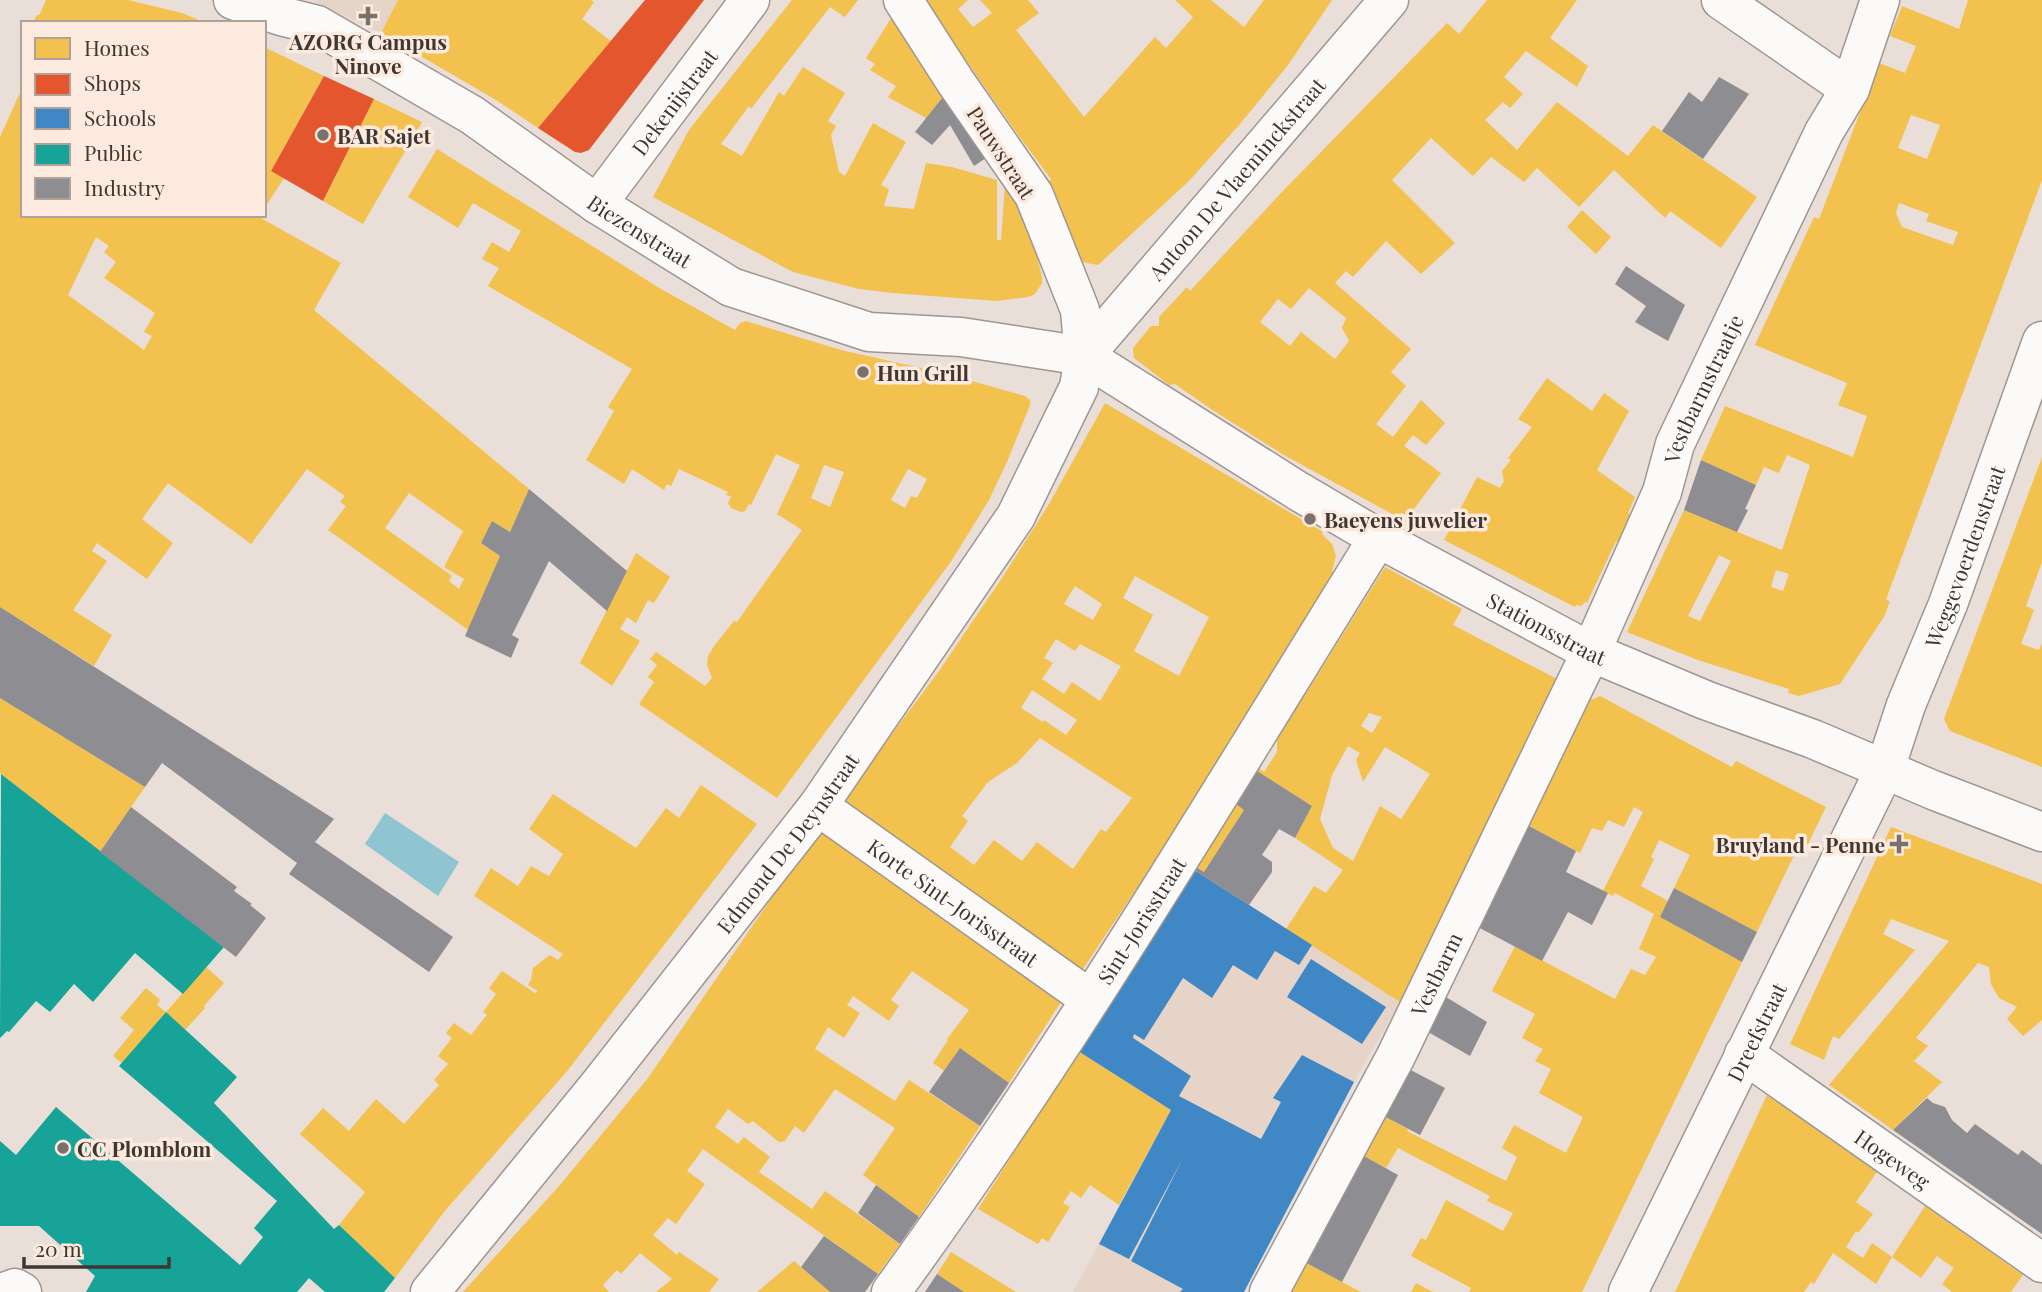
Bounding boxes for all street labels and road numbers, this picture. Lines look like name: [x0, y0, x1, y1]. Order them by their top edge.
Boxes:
street label: Dekenijstraat: [625, 42, 723, 161]
street label: Antoon De Vlaeminckstraat: [1141, 71, 1331, 286]
street label: Pauwstraat: [962, 100, 1043, 204]
street label: Biezenstraat: [582, 188, 698, 274]
street label: Vestbarmstraatje: [1656, 310, 1749, 467]
street label: Weggevoerdenstraat: [1917, 461, 2011, 652]
street label: Stationsstraat: [1482, 585, 1611, 671]
street label: Edmond De Deynstraat: [710, 747, 865, 939]
street label: Korte Sint-Jorisstraat: [862, 832, 1045, 973]
street label: Sint-Jorisstraat: [1090, 851, 1192, 989]
street label: Vestbarm: [1403, 927, 1468, 1021]
street label: Dreefstraat: [1720, 977, 1792, 1086]
street label: Hogeweg: [1850, 1122, 1936, 1195]

